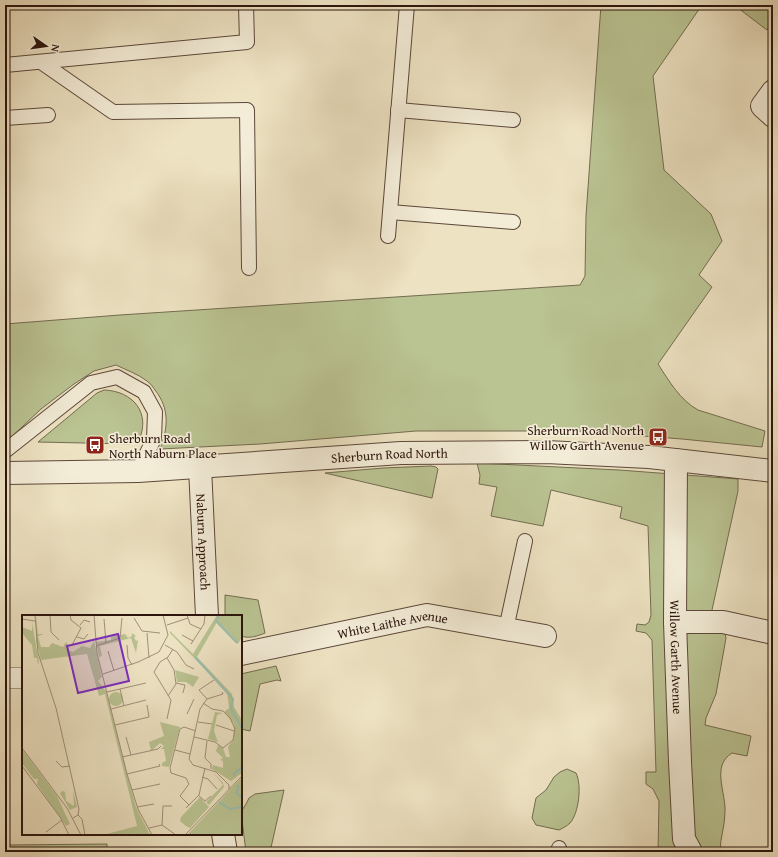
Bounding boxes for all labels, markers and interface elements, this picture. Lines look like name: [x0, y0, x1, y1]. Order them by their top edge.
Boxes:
north arrow: [26, 26, 66, 66]
text: N: [47, 43, 64, 54]
place label: Sherburn Road North Willow Garth Avenue: [527, 421, 645, 455]
bus stop icon: Sherburn Road North Willow Garth Avenue: [647, 426, 669, 448]
place label: Sherburn Road North Naburn Place: [109, 429, 217, 463]
bus stop icon: Sherburn Road North Naburn Place: [84, 434, 106, 456]
street label: Sherburn Road North: [330, 443, 449, 467]
street label: Naburn Approach: [192, 493, 215, 591]
street label: Willow Garth Avenue: [665, 600, 688, 715]
street label: White Laithe Avenue: [336, 606, 450, 643]
inset map: [22, 615, 242, 835]

